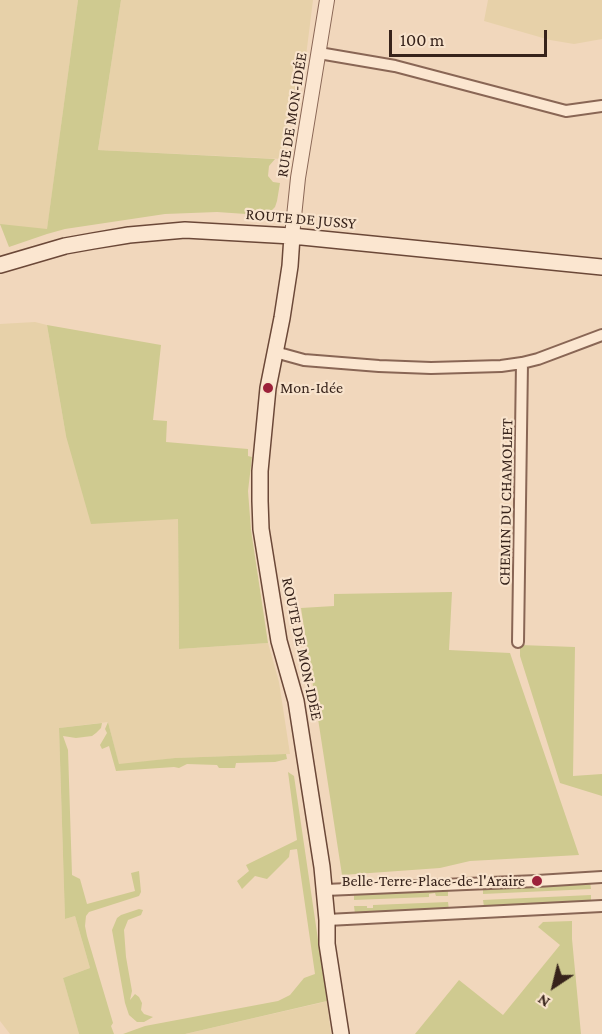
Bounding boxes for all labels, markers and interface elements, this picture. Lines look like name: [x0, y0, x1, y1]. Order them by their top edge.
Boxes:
scale bar: [392, 18, 550, 56]
text: 100 m: [400, 30, 444, 50]
street label: RUE DE MON-IDÉE: [273, 51, 311, 179]
street label: ROUTE DE JUSSY: [245, 205, 357, 233]
place label: Mon-Idée: [280, 378, 343, 398]
marker: Mon-Idée: [261, 381, 275, 395]
street label: CHEMIN DU CHAMOLIET: [495, 418, 517, 586]
street label: ROUTE DE MON-IDÉE: [277, 576, 327, 722]
place label: Belle-Terre-Place-de-l'Araire: [342, 871, 525, 891]
marker: Belle-Terre-Place-de-l'Araire: [530, 874, 544, 888]
north arrow: [524, 956, 584, 1016]
text: N: [534, 991, 553, 1011]

